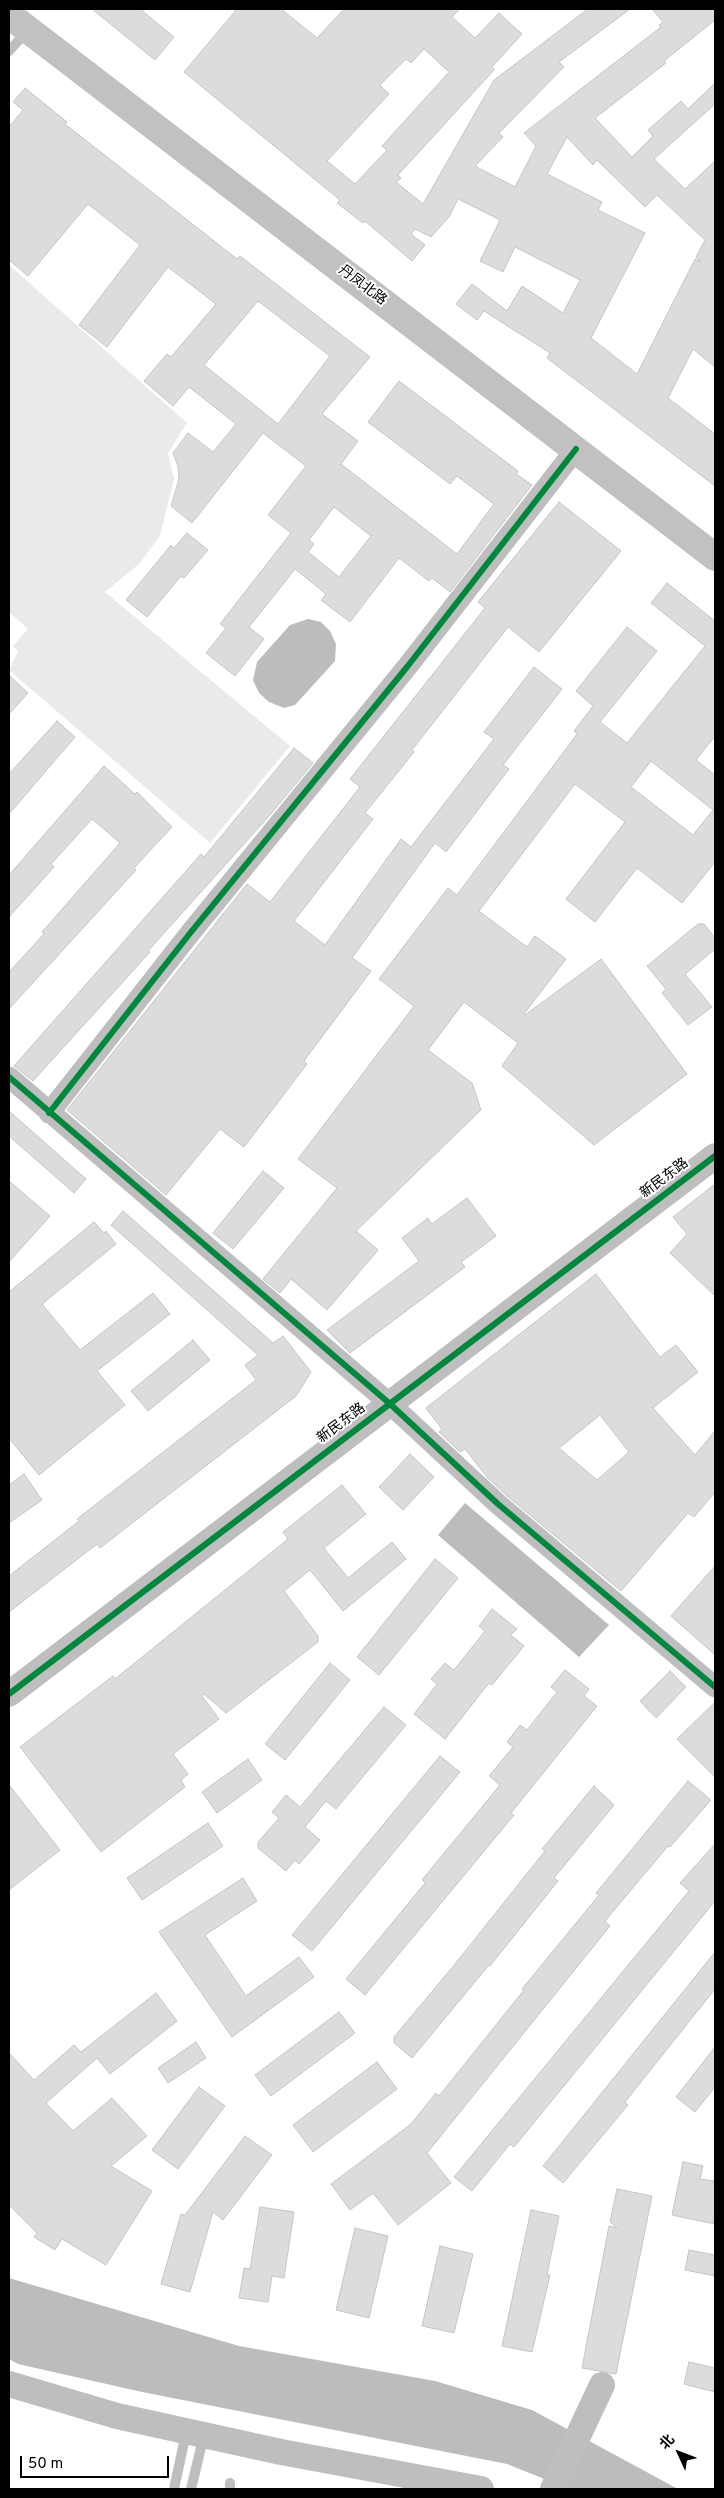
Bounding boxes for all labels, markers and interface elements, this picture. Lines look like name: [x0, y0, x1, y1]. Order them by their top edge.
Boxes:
street label: 丹凤北路: [335, 262, 389, 310]
street label: 新民东路: [638, 1155, 692, 1203]
street label: 新民东路: [315, 1400, 369, 1448]
north arrow: [654, 2428, 704, 2478]
text: 北: [657, 2432, 679, 2453]
scale bar: [22, 2446, 171, 2478]
text: 50 m: [28, 2455, 63, 2474]

